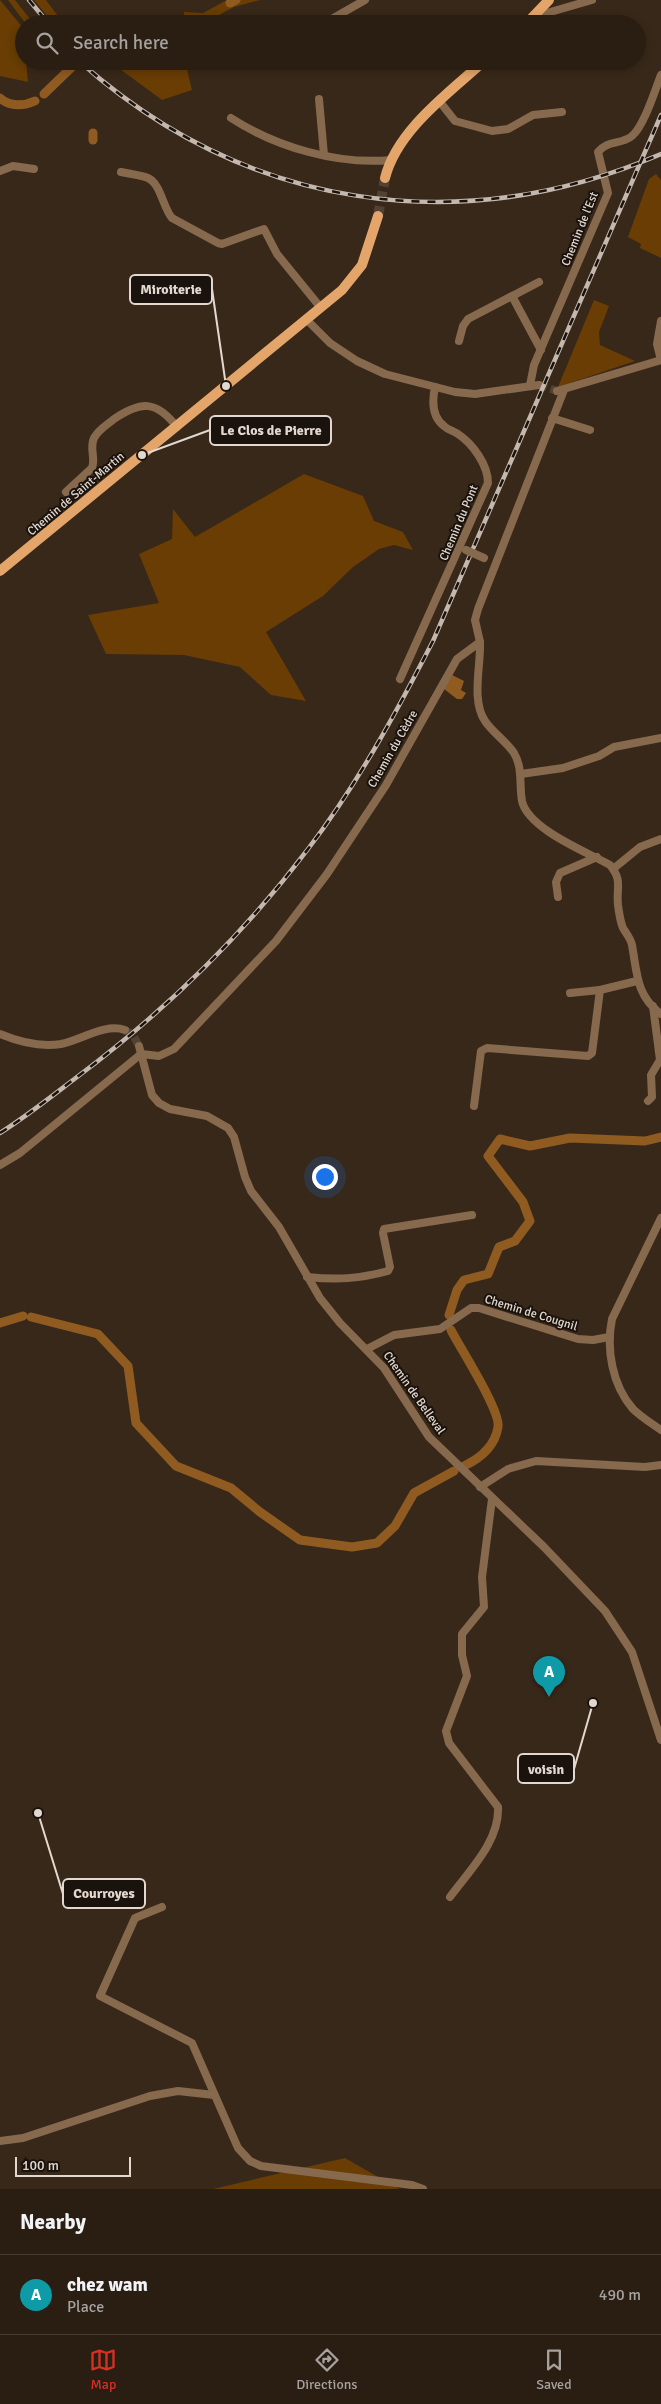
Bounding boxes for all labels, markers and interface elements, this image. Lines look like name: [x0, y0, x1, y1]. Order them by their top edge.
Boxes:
search box: [15, 15, 646, 70]
icon: search: [33, 29, 61, 57]
text: Search here: [73, 31, 169, 55]
street label: Chemin de l'Est: [558, 190, 602, 268]
callout: Miroiterie: [130, 275, 212, 304]
text: Miroiterie: [140, 281, 202, 298]
callout: Le Clos de Pierre: [210, 416, 331, 445]
text: Le Clos de Pierre: [220, 422, 322, 439]
street label: Chemin de Saint-Martin: [24, 449, 128, 539]
street label: Chemin du Pont: [436, 483, 482, 563]
street label: Chemin du Cèdre: [365, 708, 421, 790]
your location: [312, 1164, 338, 1190]
street label: Chemin de Cougnil: [483, 1292, 580, 1334]
street label: Chemin de Belleval: [380, 1349, 448, 1438]
pin: A: [533, 1656, 565, 1697]
callout: voisin: [518, 1754, 574, 1783]
text: voisin: [527, 1761, 564, 1778]
callout: Courroyes: [63, 1879, 145, 1908]
text: Courroyes: [73, 1885, 135, 1902]
scale bar: [15, 2154, 131, 2177]
text: 100 m: [22, 2157, 59, 2174]
text: Nearby: [20, 2209, 86, 2235]
text: chez wam: [67, 2273, 148, 2297]
text: A: [31, 2285, 41, 2305]
text: 490 m: [599, 2285, 641, 2305]
text: Place: [67, 2297, 104, 2317]
tab: Map: [89, 2346, 117, 2393]
tab: Directions: [296, 2346, 357, 2393]
tab: Saved: [536, 2346, 572, 2393]

